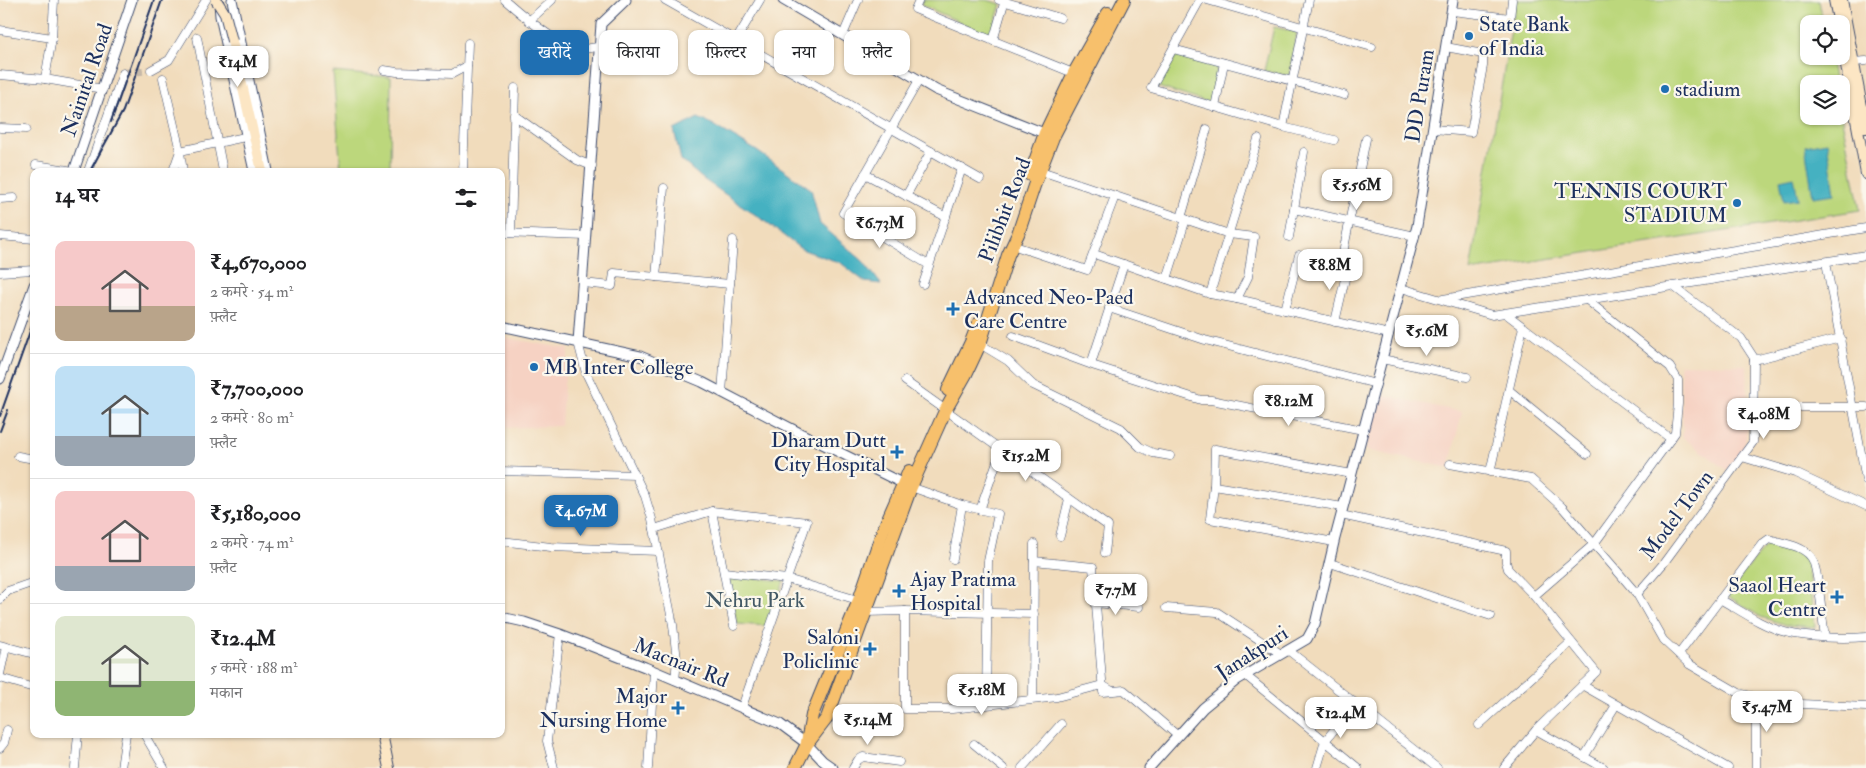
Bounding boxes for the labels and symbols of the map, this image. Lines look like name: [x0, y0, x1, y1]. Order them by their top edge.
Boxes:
place label: State Bank of India: [1479, 11, 1569, 62]
street label: Nainital Road: [55, 19, 119, 140]
marker: State Bank of India: [1463, 30, 1475, 42]
pin: ₹14M: [208, 46, 268, 88]
street label: DD Puram: [1399, 47, 1441, 145]
place label: stadium: [1675, 76, 1741, 103]
marker: stadium: [1659, 83, 1671, 95]
street label: Pilibhit Road: [973, 153, 1038, 266]
pin: ₹5.56M: [1316, 168, 1398, 211]
place label: TENNIS COURT STADIUM: [1554, 178, 1727, 229]
marker: TENNIS COURT STADIUM: [1731, 197, 1743, 209]
pin: ₹6.73M: [839, 206, 921, 249]
pin: ₹8.8M: [1295, 248, 1365, 291]
place label: Advanced Neo-Paed Care Centre: [963, 284, 1134, 335]
marker: Advanced Neo-Paed Care Centre: [946, 302, 960, 316]
pin: ₹5.6M: [1392, 314, 1462, 357]
place label: MB Inter College: [544, 354, 694, 381]
marker: MB Inter College: [528, 361, 540, 373]
pin: ₹8.12M: [1248, 384, 1330, 427]
pin: ₹4.08M: [1723, 398, 1805, 440]
place label: Dharam Dutt City Hospital: [771, 427, 887, 478]
pin: ₹15.2M: [985, 440, 1067, 482]
marker: Dharam Dutt City Hospital: [890, 445, 904, 459]
street label: Model Town: [1634, 465, 1720, 565]
pin: ₹4.67M: [540, 494, 622, 537]
place label: Ajay Pratima Hospital: [909, 566, 1017, 617]
place label: Saaol Heart Centre: [1728, 572, 1826, 623]
pin: ₹7.7M: [1081, 574, 1151, 616]
marker: Ajay Pratima Hospital: [892, 584, 906, 598]
park label: Nehru Park: [705, 587, 805, 614]
marker: Saaol Heart Centre: [1830, 590, 1844, 604]
street label: Janakpuri: [1210, 619, 1294, 687]
place label: Saloni Policlinic: [782, 624, 860, 675]
street label: Macnair Rd: [630, 632, 733, 694]
marker: Saloni Policlinic: [863, 642, 877, 656]
pin: ₹5.18M: [941, 674, 1023, 716]
place label: Major Nursing Home: [540, 683, 667, 734]
pin: ₹5.47M: [1726, 690, 1808, 733]
pin: ₹12.4M: [1300, 696, 1382, 739]
marker: Major Nursing Home: [671, 701, 685, 715]
pin: ₹5.14M: [827, 704, 909, 746]

